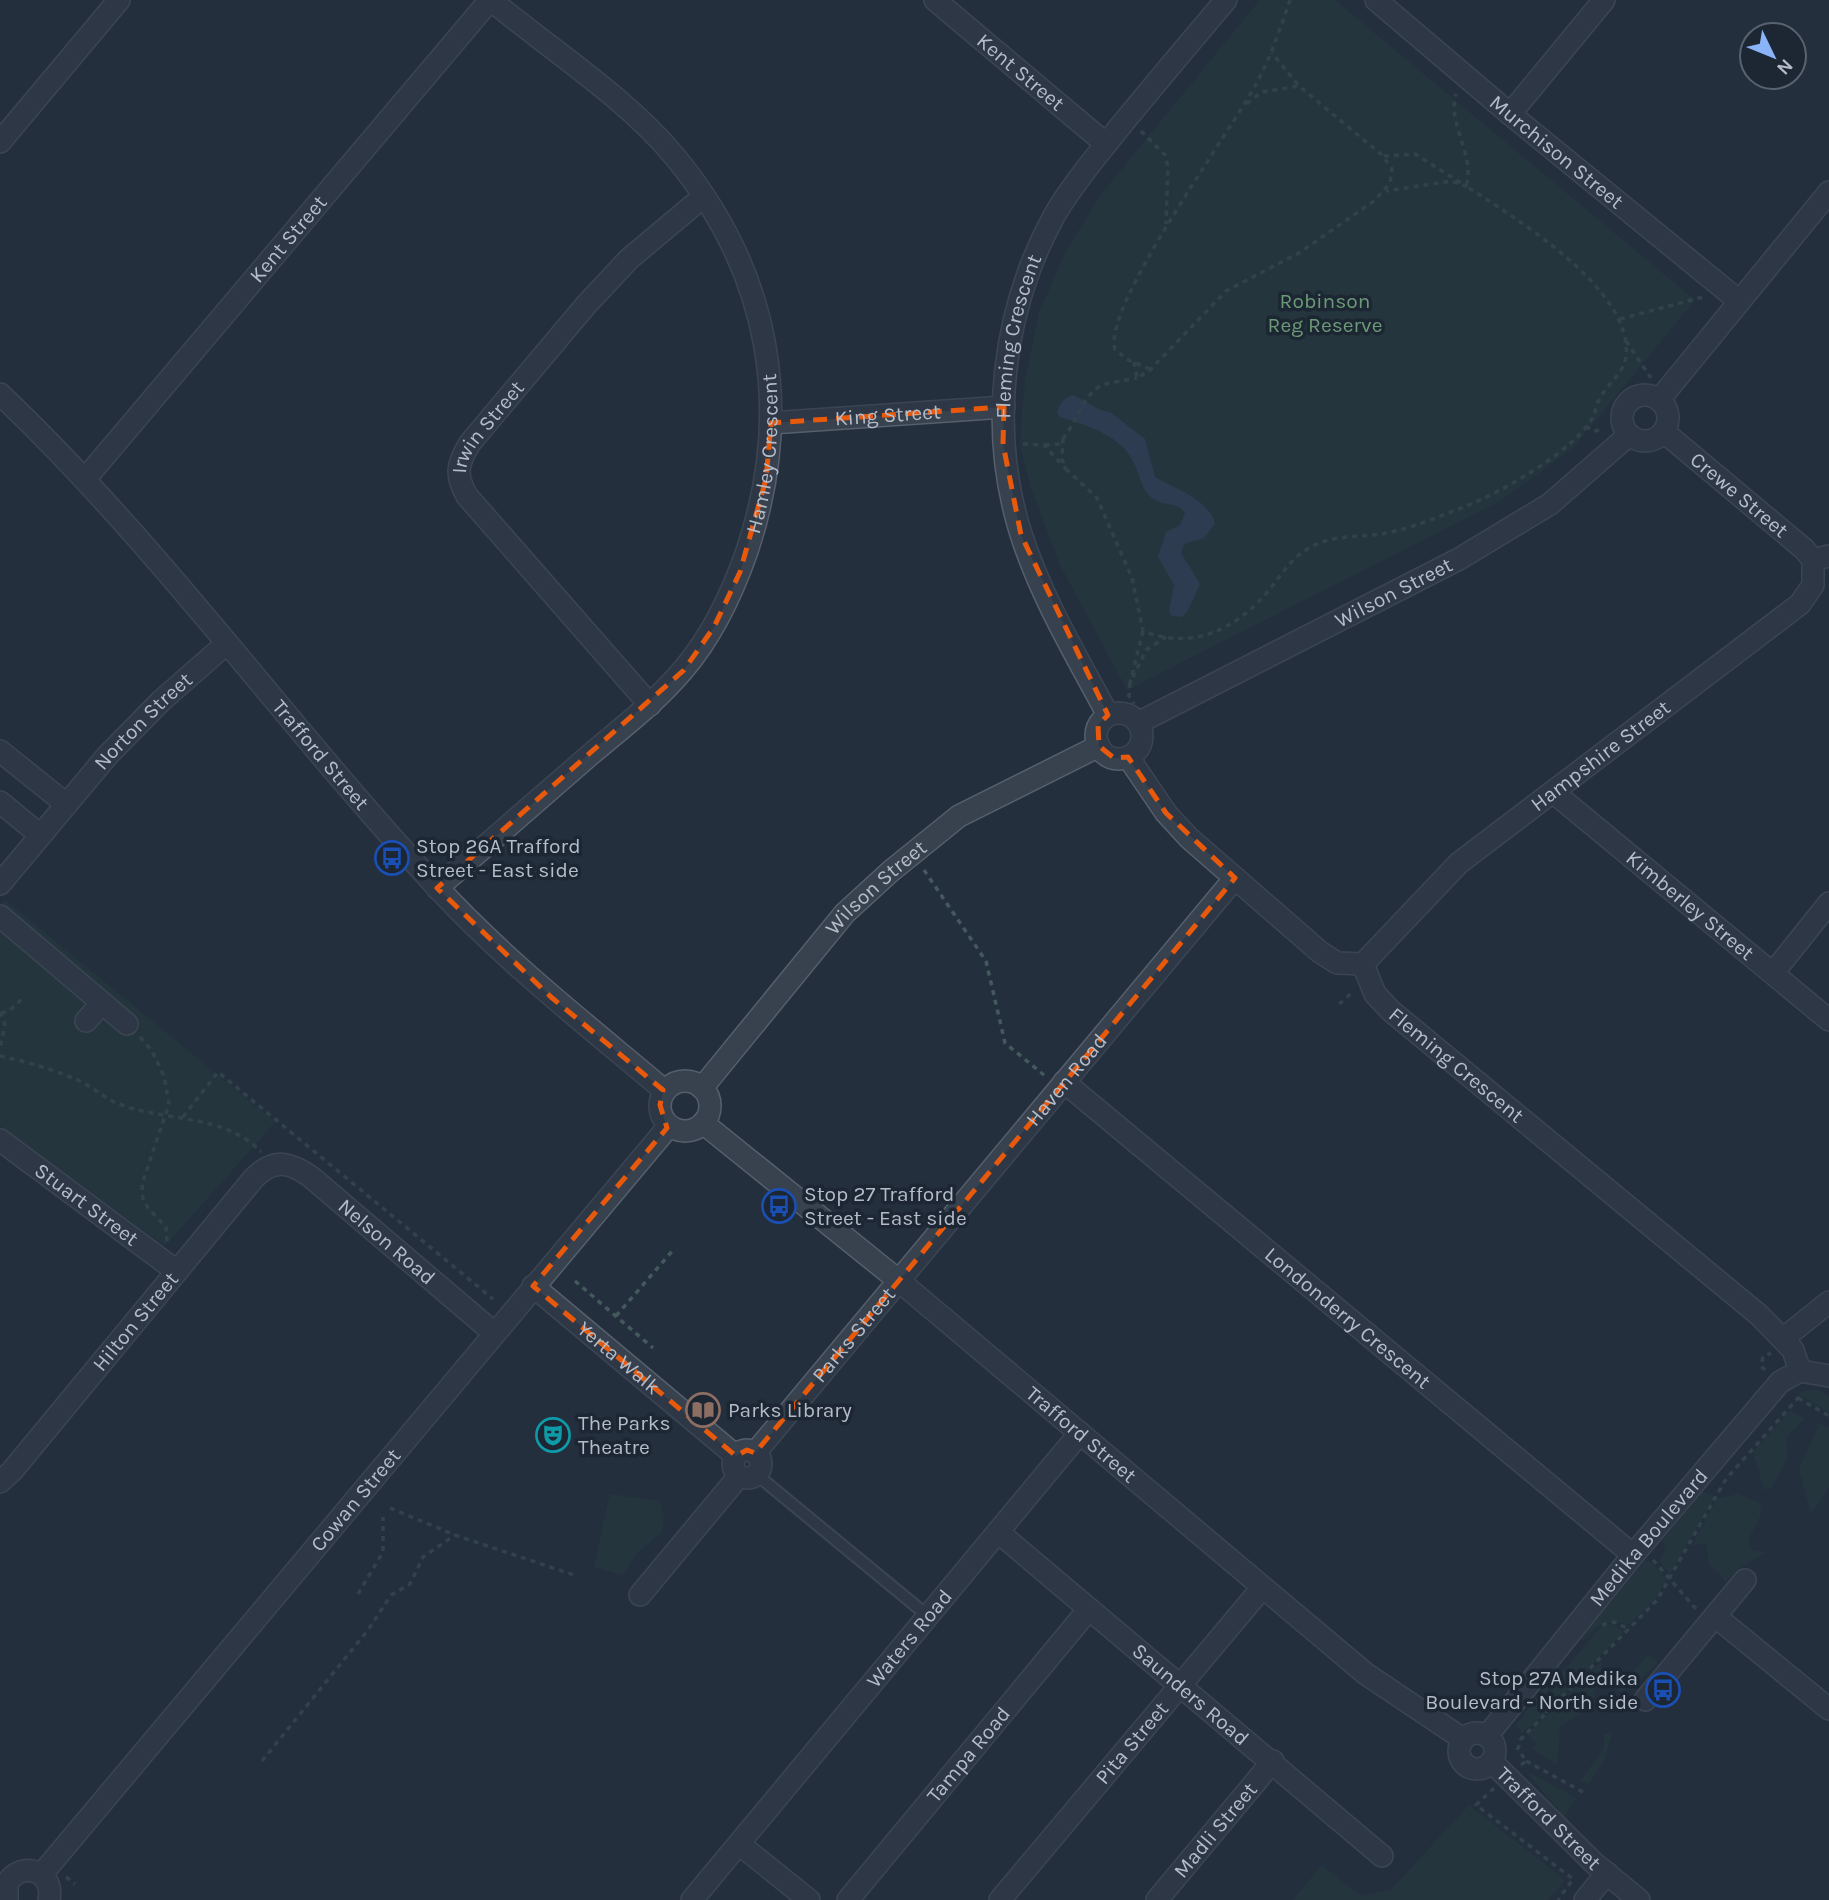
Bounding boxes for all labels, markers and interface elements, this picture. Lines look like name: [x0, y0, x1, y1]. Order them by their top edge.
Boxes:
north arrow: [1738, 21, 1808, 91]
street label: Kent Street: [972, 29, 1069, 116]
text: N: [1772, 54, 1797, 79]
street label: Murchison Street: [1485, 90, 1628, 214]
street label: Kent Street: [244, 190, 332, 287]
street label: Fleming Crescent: [991, 251, 1046, 419]
park label: Robinson Reg Reserve: [1268, 289, 1382, 337]
street label: Hamley Crescent: [741, 373, 783, 536]
street label: Irwin Street: [447, 376, 529, 474]
street label: King Street: [834, 399, 942, 431]
street label: Crewe Street: [1685, 447, 1793, 543]
street label: Wilson Street: [1331, 552, 1456, 632]
street label: Norton Street: [89, 667, 197, 774]
street label: Trafford Street: [267, 695, 374, 815]
street label: Hampshire Street: [1526, 695, 1675, 816]
place label: Stop 26A Trafford Street - East side: [416, 834, 581, 882]
street label: Wilson Street: [820, 835, 931, 940]
bus stop icon: Stop 26A Trafford Street - East side: [373, 839, 411, 877]
street label: Kimberley Street: [1621, 846, 1759, 965]
street label: Fleming Crescent: [1384, 1002, 1529, 1128]
street label: Haven Road: [1021, 1029, 1112, 1131]
street label: Stuart Street: [30, 1158, 143, 1251]
place label: Stop 27 Trafford Street - East side: [804, 1182, 967, 1230]
bus stop icon: Stop 27 Trafford Street - East side: [760, 1187, 798, 1225]
street label: Nelson Road: [334, 1194, 440, 1290]
street label: Londonderry Crescent: [1260, 1242, 1436, 1394]
street label: Hilton Street: [88, 1267, 183, 1376]
street label: Parks Street: [807, 1282, 900, 1387]
street label: Yerta Walk: [573, 1316, 665, 1399]
street label: Trafford Street: [1021, 1381, 1141, 1488]
library icon: Parks Library: [684, 1391, 722, 1429]
place label: Parks Library: [728, 1398, 852, 1422]
place label: The Parks Theatre: [578, 1411, 671, 1459]
theatre icon: The Parks Theatre: [534, 1416, 572, 1454]
street label: Cowan Street: [306, 1444, 405, 1556]
street label: Medika Boulevard: [1584, 1464, 1713, 1611]
street label: Waters Road: [862, 1585, 957, 1692]
street label: Saunders Road: [1127, 1639, 1254, 1750]
place label: Stop 27A Medika Boulevard - North side: [1425, 1666, 1638, 1714]
bus stop icon: Stop 27A Medika Boulevard - North side: [1644, 1671, 1682, 1709]
street label: Pita Street: [1090, 1697, 1173, 1789]
street label: Tampa Road: [922, 1702, 1015, 1807]
street label: Trafford Street: [1492, 1762, 1606, 1875]
street label: Madli Street: [1169, 1778, 1262, 1883]

